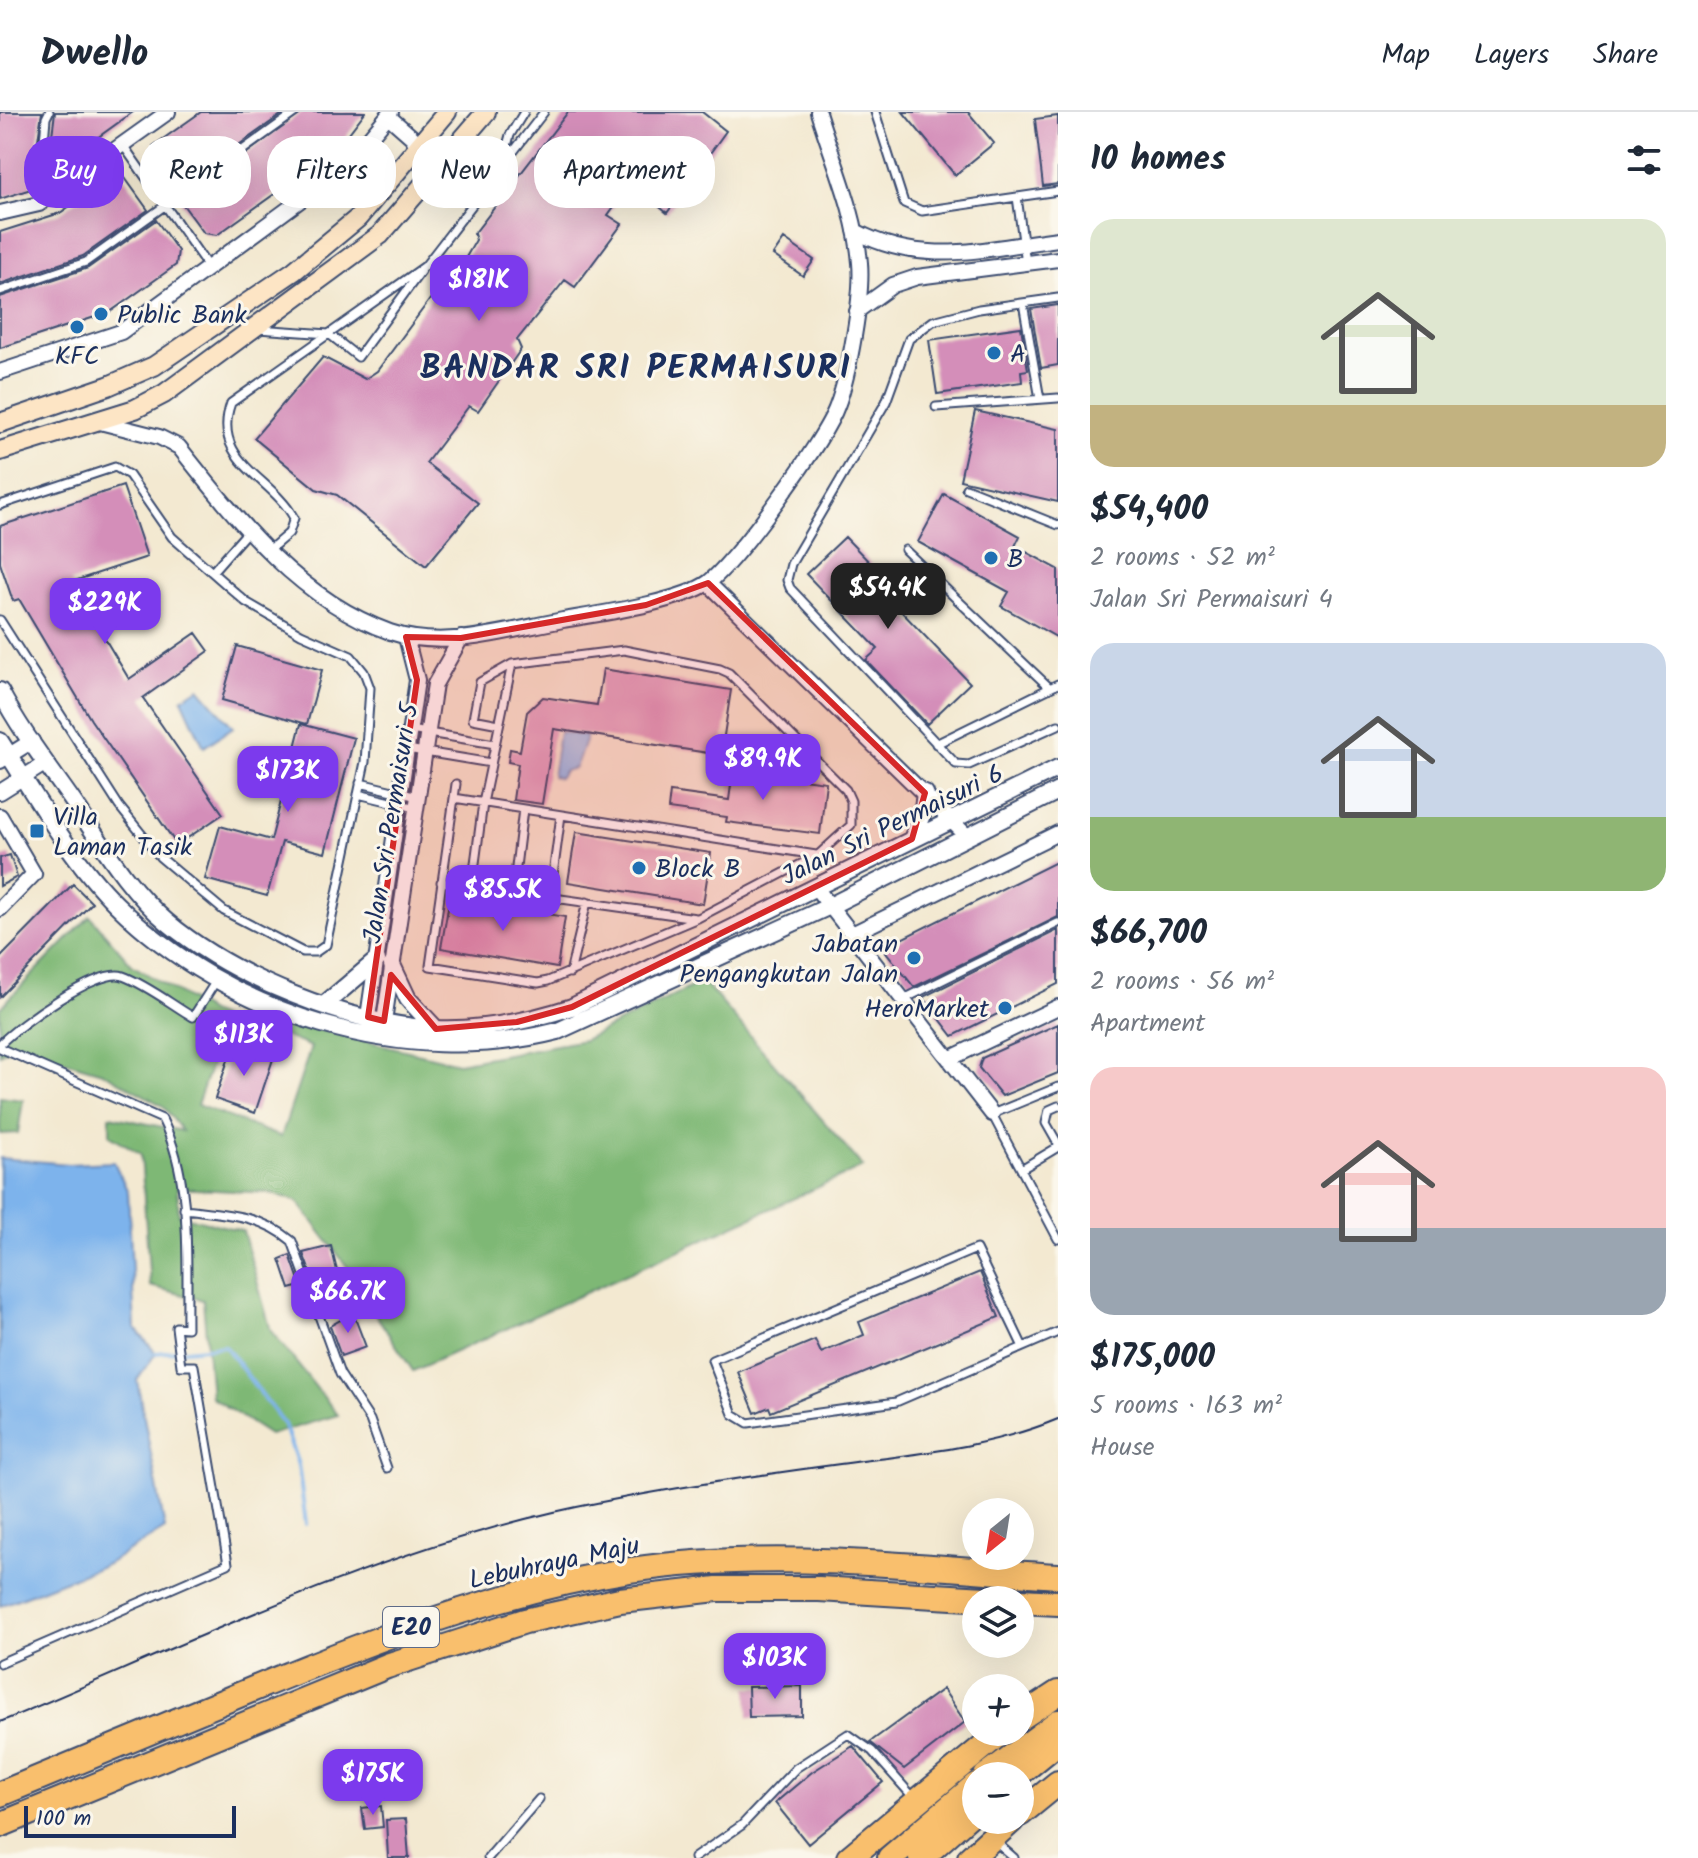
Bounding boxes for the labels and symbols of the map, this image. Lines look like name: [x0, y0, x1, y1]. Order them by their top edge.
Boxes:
pin: $181K: [423, 255, 535, 323]
place label: Public Bank: [117, 295, 247, 337]
marker: Public Bank: [92, 305, 110, 323]
marker: KFC: [68, 318, 86, 336]
place label: A: [1010, 334, 1026, 376]
place label: KFC: [55, 336, 99, 378]
district label: BANDAR SRI PERMAISURI: [420, 342, 852, 396]
marker: A: [985, 344, 1003, 362]
place label: B: [1007, 539, 1024, 581]
marker: B: [982, 549, 1000, 567]
pin: $54.4K: [823, 563, 953, 631]
pin: $229K: [49, 578, 161, 646]
street label: Jalan Sri Permaisuri 5: [352, 698, 432, 946]
pin: $89.9K: [698, 734, 828, 802]
pin: $173K: [232, 746, 344, 814]
street label: Jalan Sri Permaisuri 6: [774, 754, 1011, 898]
place label: Villa Laman Tasik: [53, 797, 193, 869]
marker: Villa Laman Tasik: [28, 822, 46, 840]
place label: Block B: [655, 849, 740, 891]
marker: Block B: [630, 859, 648, 877]
pin: $85.5K: [438, 865, 568, 933]
place label: Jabatan Pengangkutan Jalan: [680, 924, 898, 996]
marker: Jabatan Pengangkutan Jalan: [905, 949, 923, 967]
place label: HeroMarket: [864, 989, 990, 1031]
marker: HeroMarket: [996, 999, 1014, 1017]
pin: $113K: [188, 1010, 300, 1078]
pin: $66.7K: [283, 1267, 413, 1335]
north arrow: [962, 1498, 1034, 1570]
street label: Lebuhraya Maju: [465, 1525, 644, 1603]
road number: E20: [383, 1607, 439, 1647]
pin: $103K: [719, 1633, 831, 1701]
pin: $175K: [317, 1749, 429, 1817]
scale bar: [24, 1802, 236, 1838]

